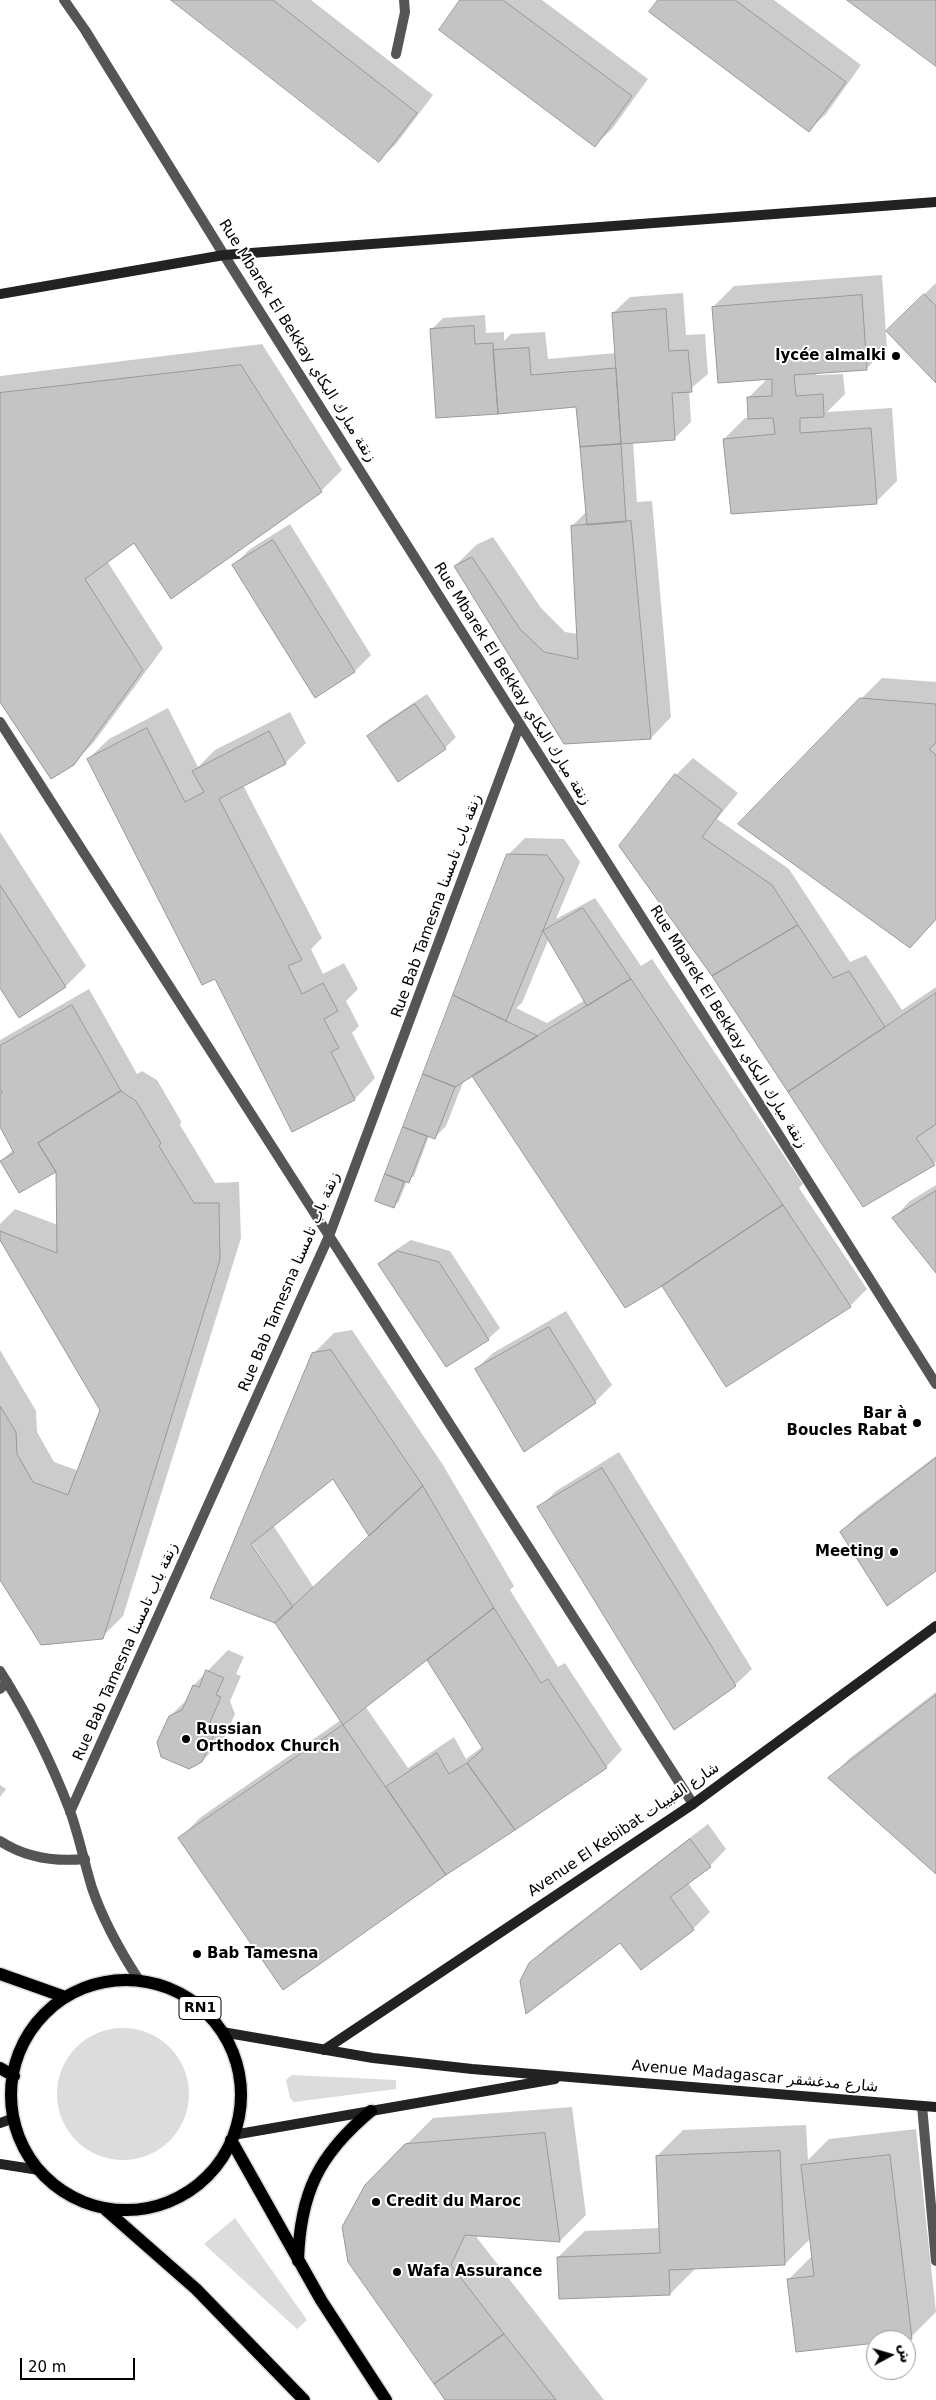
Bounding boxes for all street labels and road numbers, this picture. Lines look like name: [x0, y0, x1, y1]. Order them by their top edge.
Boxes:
street label: Rue Mbarek El Bekkay زنقة مبارك البكاي: [215, 216, 379, 466]
street label: Rue Mbarek El Bekkay زنقة مبارك البكاي: [430, 559, 594, 809]
street label: Rue Bab Tamesna زنقة باب تامسنا: [388, 792, 486, 1020]
street label: Rue Mbarek El Bekkay زنقة مبارك البكاي: [646, 902, 810, 1152]
street label: Rue Bab Tamesna زنقة باب تامسنا: [235, 1170, 345, 1394]
street label: Rue Bab Tamesna زنقة باب تامسنا: [70, 1540, 182, 1764]
street label: Avenue El Kebibat شارع القبيبات: [525, 1759, 723, 1901]
road number: RN1: [179, 1996, 221, 2020]
street label: Avenue Madagascar شارع مدغشقر: [631, 2057, 879, 2097]

